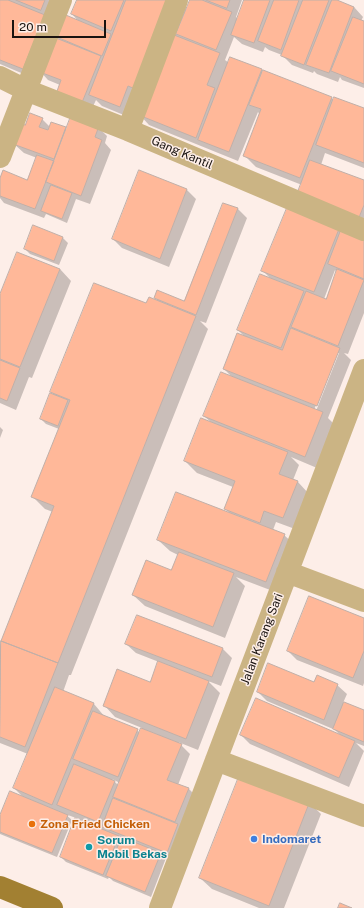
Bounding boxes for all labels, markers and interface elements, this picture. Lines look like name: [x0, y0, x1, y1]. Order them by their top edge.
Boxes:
scale bar: [14, 12, 108, 38]
text: 20 m: [19, 20, 47, 34]
street label: Gang Kantil: [149, 134, 215, 172]
street label: Jalan Karang Sari: [238, 591, 286, 687]
place label: Zona Fried Chicken: [40, 817, 150, 831]
marker: Zona Fried Chicken: [27, 819, 37, 829]
place label: Indomaret: [262, 832, 321, 846]
place label: Sorum Mobil Bekas: [97, 833, 167, 861]
marker: Indomaret: [249, 834, 259, 844]
marker: Sorum Mobil Bekas: [84, 842, 94, 852]

